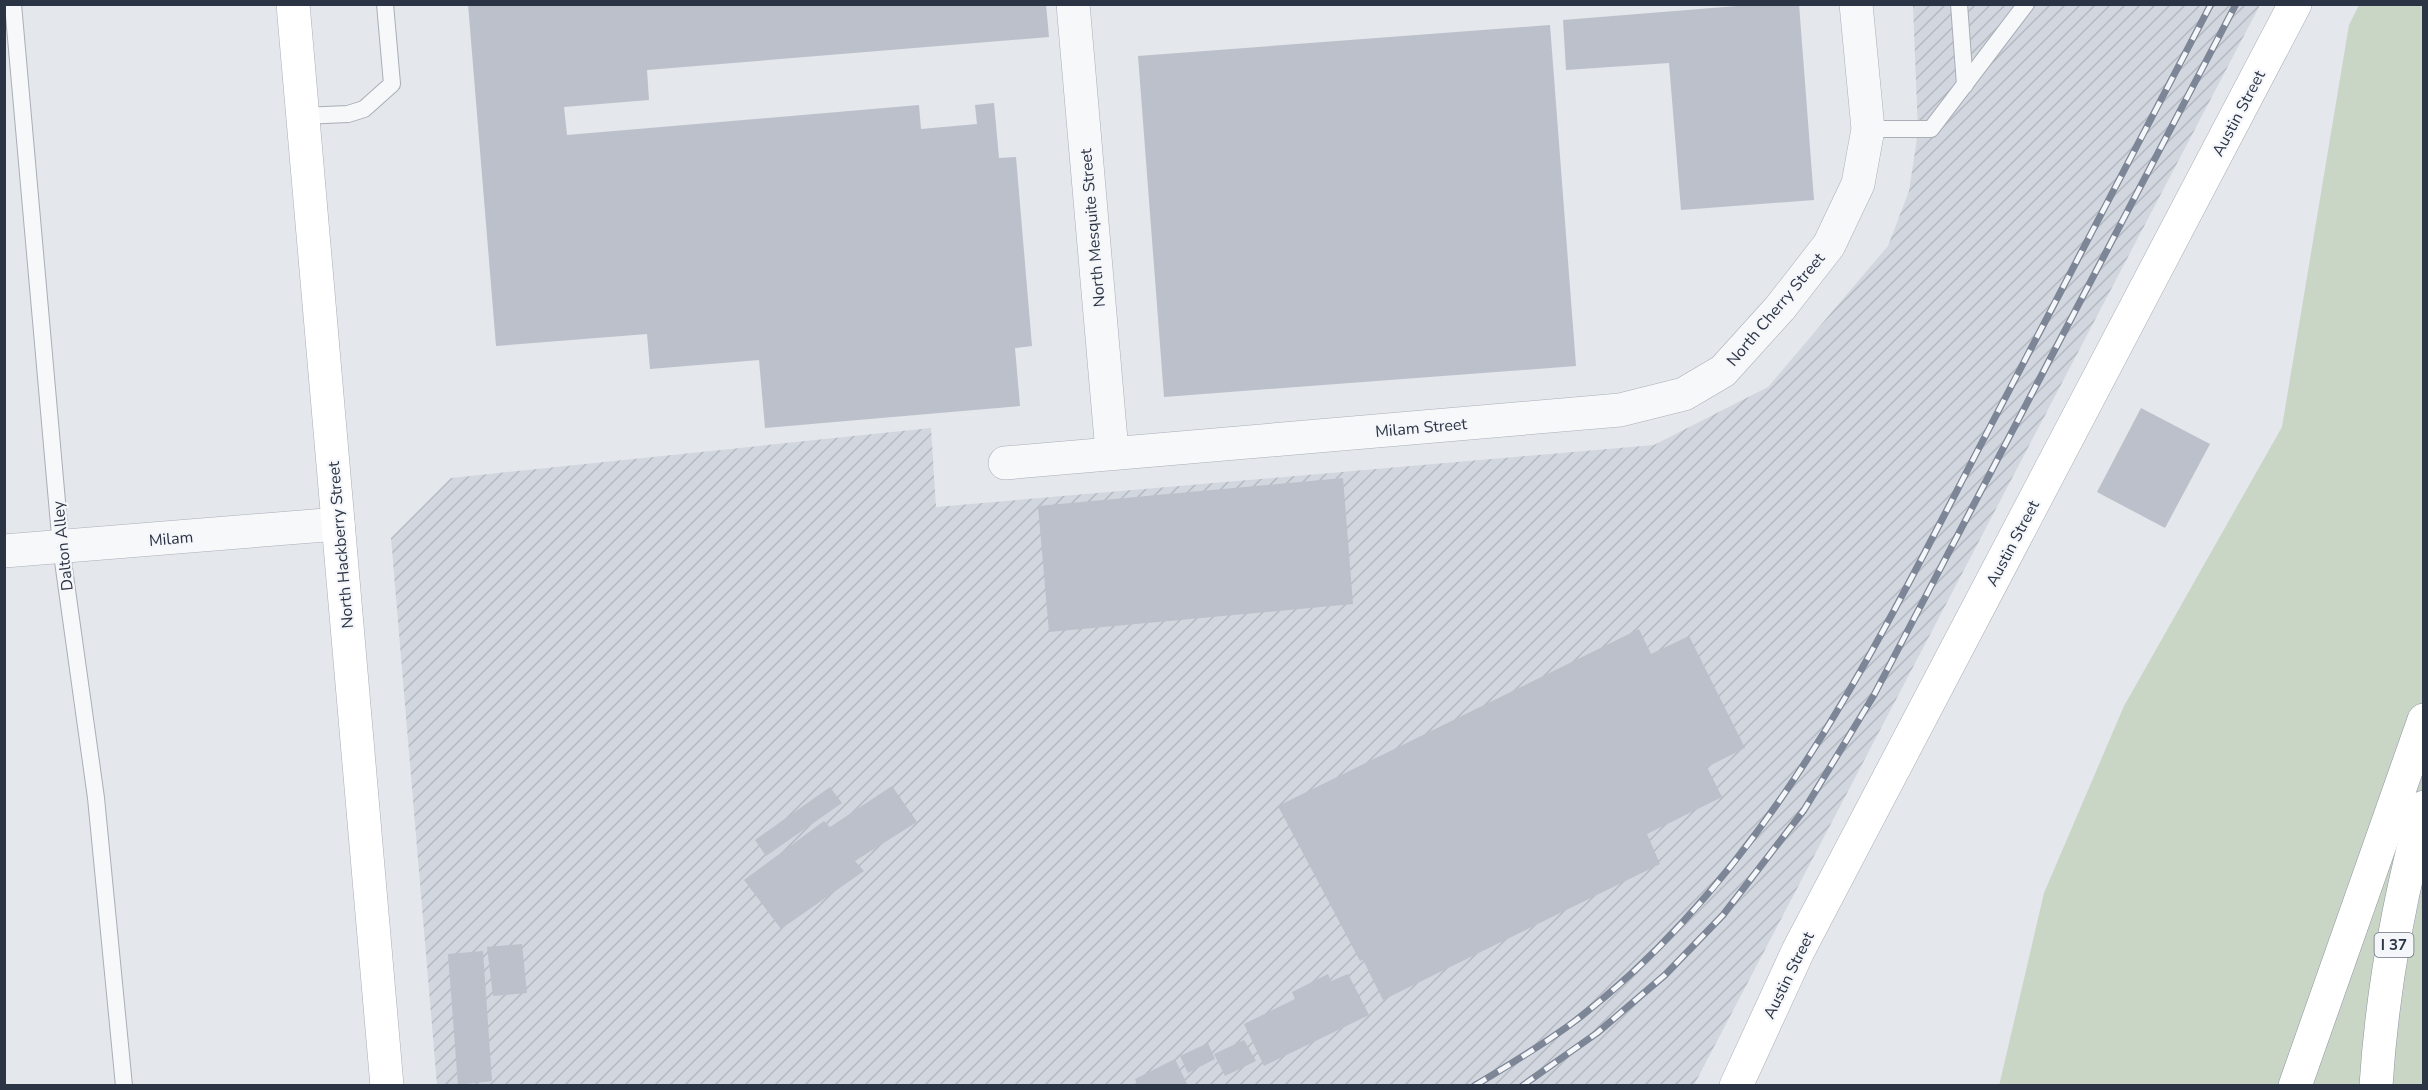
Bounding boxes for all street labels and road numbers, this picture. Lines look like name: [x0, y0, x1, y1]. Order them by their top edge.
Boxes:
street label: Austin Street: [2207, 66, 2271, 160]
street label: North Mesquite Street: [1075, 147, 1111, 308]
street label: North Cherry Street: [1722, 248, 1830, 371]
street label: Milam Street: [1374, 413, 1468, 443]
street label: North Hackberry Street: [323, 460, 359, 629]
street label: Austin Street: [1981, 496, 2045, 590]
street label: Dalton Alley: [47, 499, 79, 592]
street label: Milam: [148, 526, 194, 552]
street label: Austin Street: [1758, 928, 1820, 1023]
road number: I 37: [2374, 933, 2414, 957]

